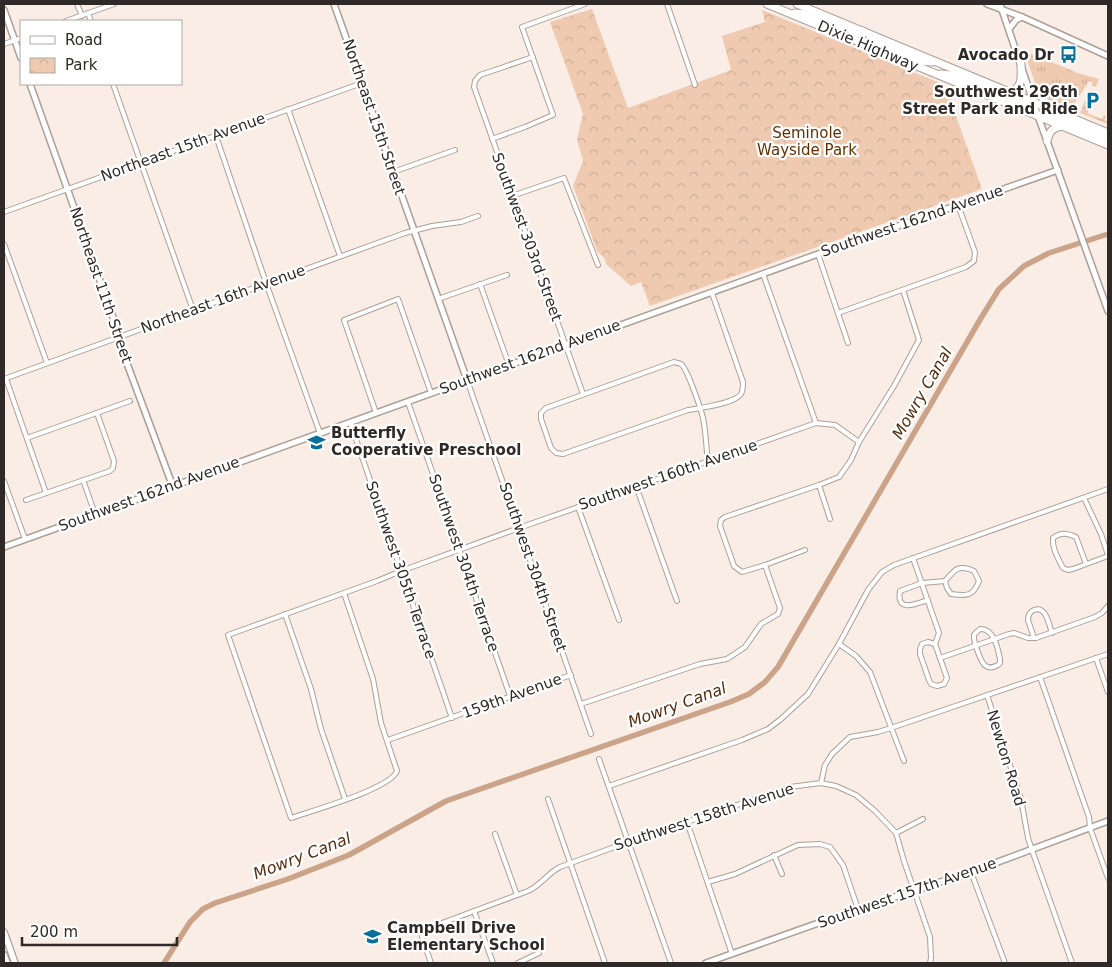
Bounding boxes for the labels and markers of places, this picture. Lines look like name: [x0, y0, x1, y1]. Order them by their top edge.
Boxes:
bus stop icon: Avocado Dr: [1058, 45, 1078, 65]
place label: Avocado Dr: [958, 46, 1055, 64]
place label: Southwest 296th Street Park and Ride: [902, 83, 1078, 118]
parking icon: Southwest 296th Street Park and Ride: [1082, 91, 1102, 111]
place label: Butterfly Cooperative Preschool: [331, 424, 521, 459]
school or university icon: Butterfly Cooperative Preschool: [307, 432, 327, 452]
place label: Campbell Drive Elementary School: [387, 919, 545, 954]
school or university icon: Campbell Drive Elementary School: [363, 927, 383, 947]

